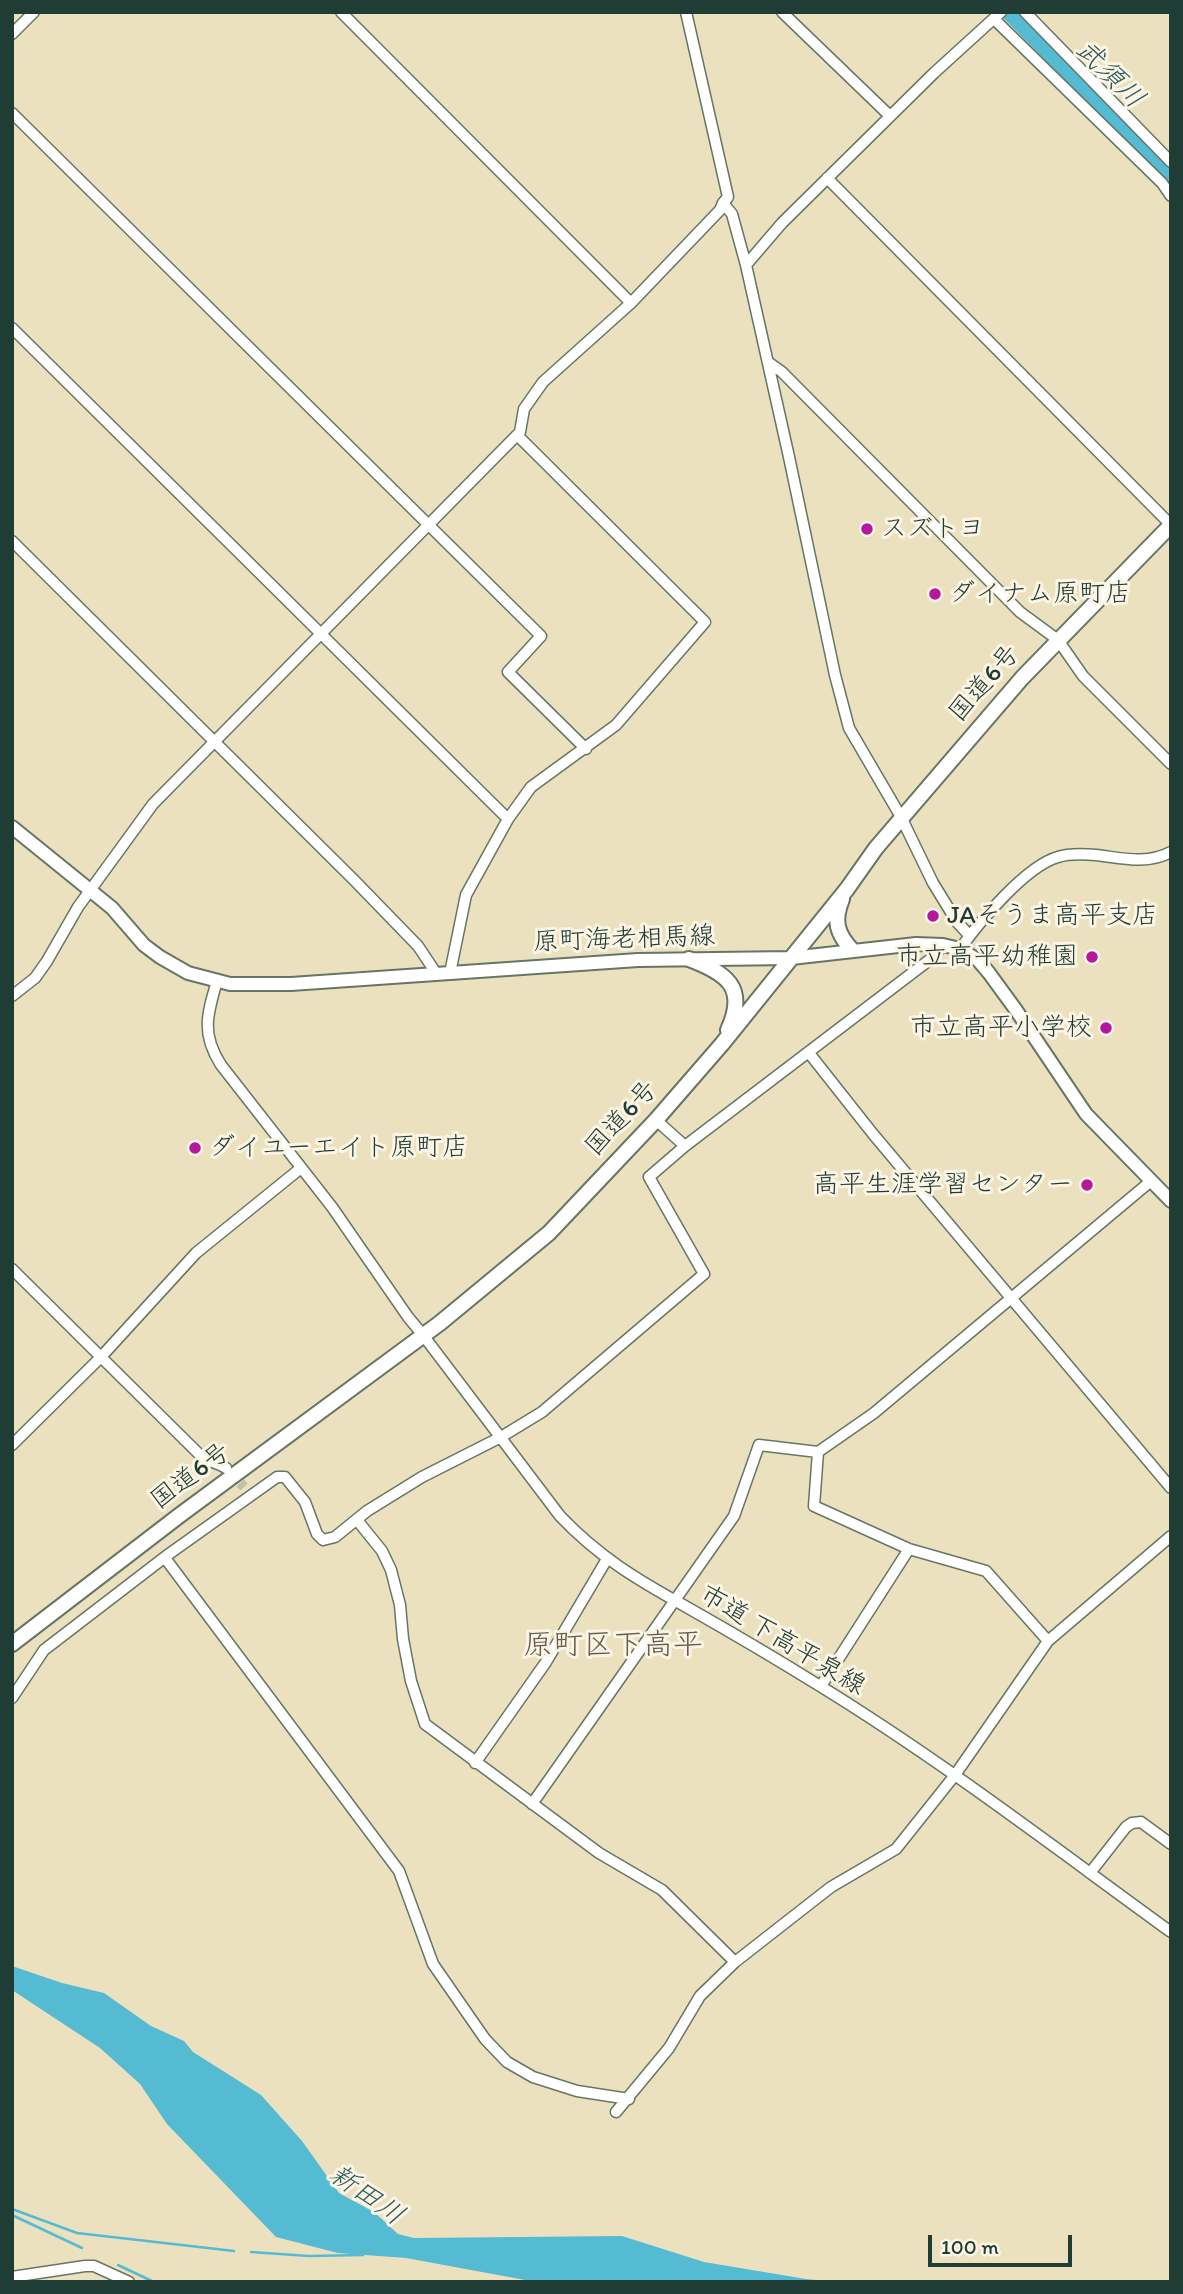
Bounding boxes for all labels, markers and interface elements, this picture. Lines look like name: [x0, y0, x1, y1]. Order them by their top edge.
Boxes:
water label: 武須川: [1067, 33, 1151, 117]
place label: スズトヨ: [881, 513, 985, 545]
marker: スズトヨ: [859, 521, 875, 537]
place label: ダイナム原町店: [949, 578, 1131, 610]
marker: ダイナム原町店: [927, 586, 943, 602]
street label: 国道6号: [943, 639, 1027, 729]
place label: JAそうま高平支店: [947, 900, 1158, 932]
marker: JAそうま高平支店: [925, 908, 941, 924]
street label: 原町海老相馬線: [533, 921, 715, 959]
place label: 市立高平幼稚園: [896, 941, 1078, 973]
marker: 市立高平幼稚園: [1084, 949, 1100, 965]
place label: 市立高平小学校: [910, 1012, 1092, 1044]
marker: 市立高平小学校: [1098, 1020, 1114, 1036]
street label: 国道6号: [579, 1075, 665, 1163]
place label: ダイユーエイト原町店: [209, 1132, 468, 1164]
marker: ダイユーエイト原町店: [187, 1140, 203, 1156]
place label: 高平生涯学習センター: [813, 1169, 1073, 1201]
marker: 高平生涯学習センター: [1079, 1177, 1095, 1193]
street label: 国道6号: [145, 1437, 237, 1517]
street label: 市道 下高平泉線: [693, 1579, 871, 1703]
district label: 原町区下高平: [523, 1628, 703, 1664]
water label: 新田川: [322, 2158, 410, 2234]
scale bar: [931, 2220, 1074, 2264]
text: 100 m: [941, 2234, 999, 2259]

